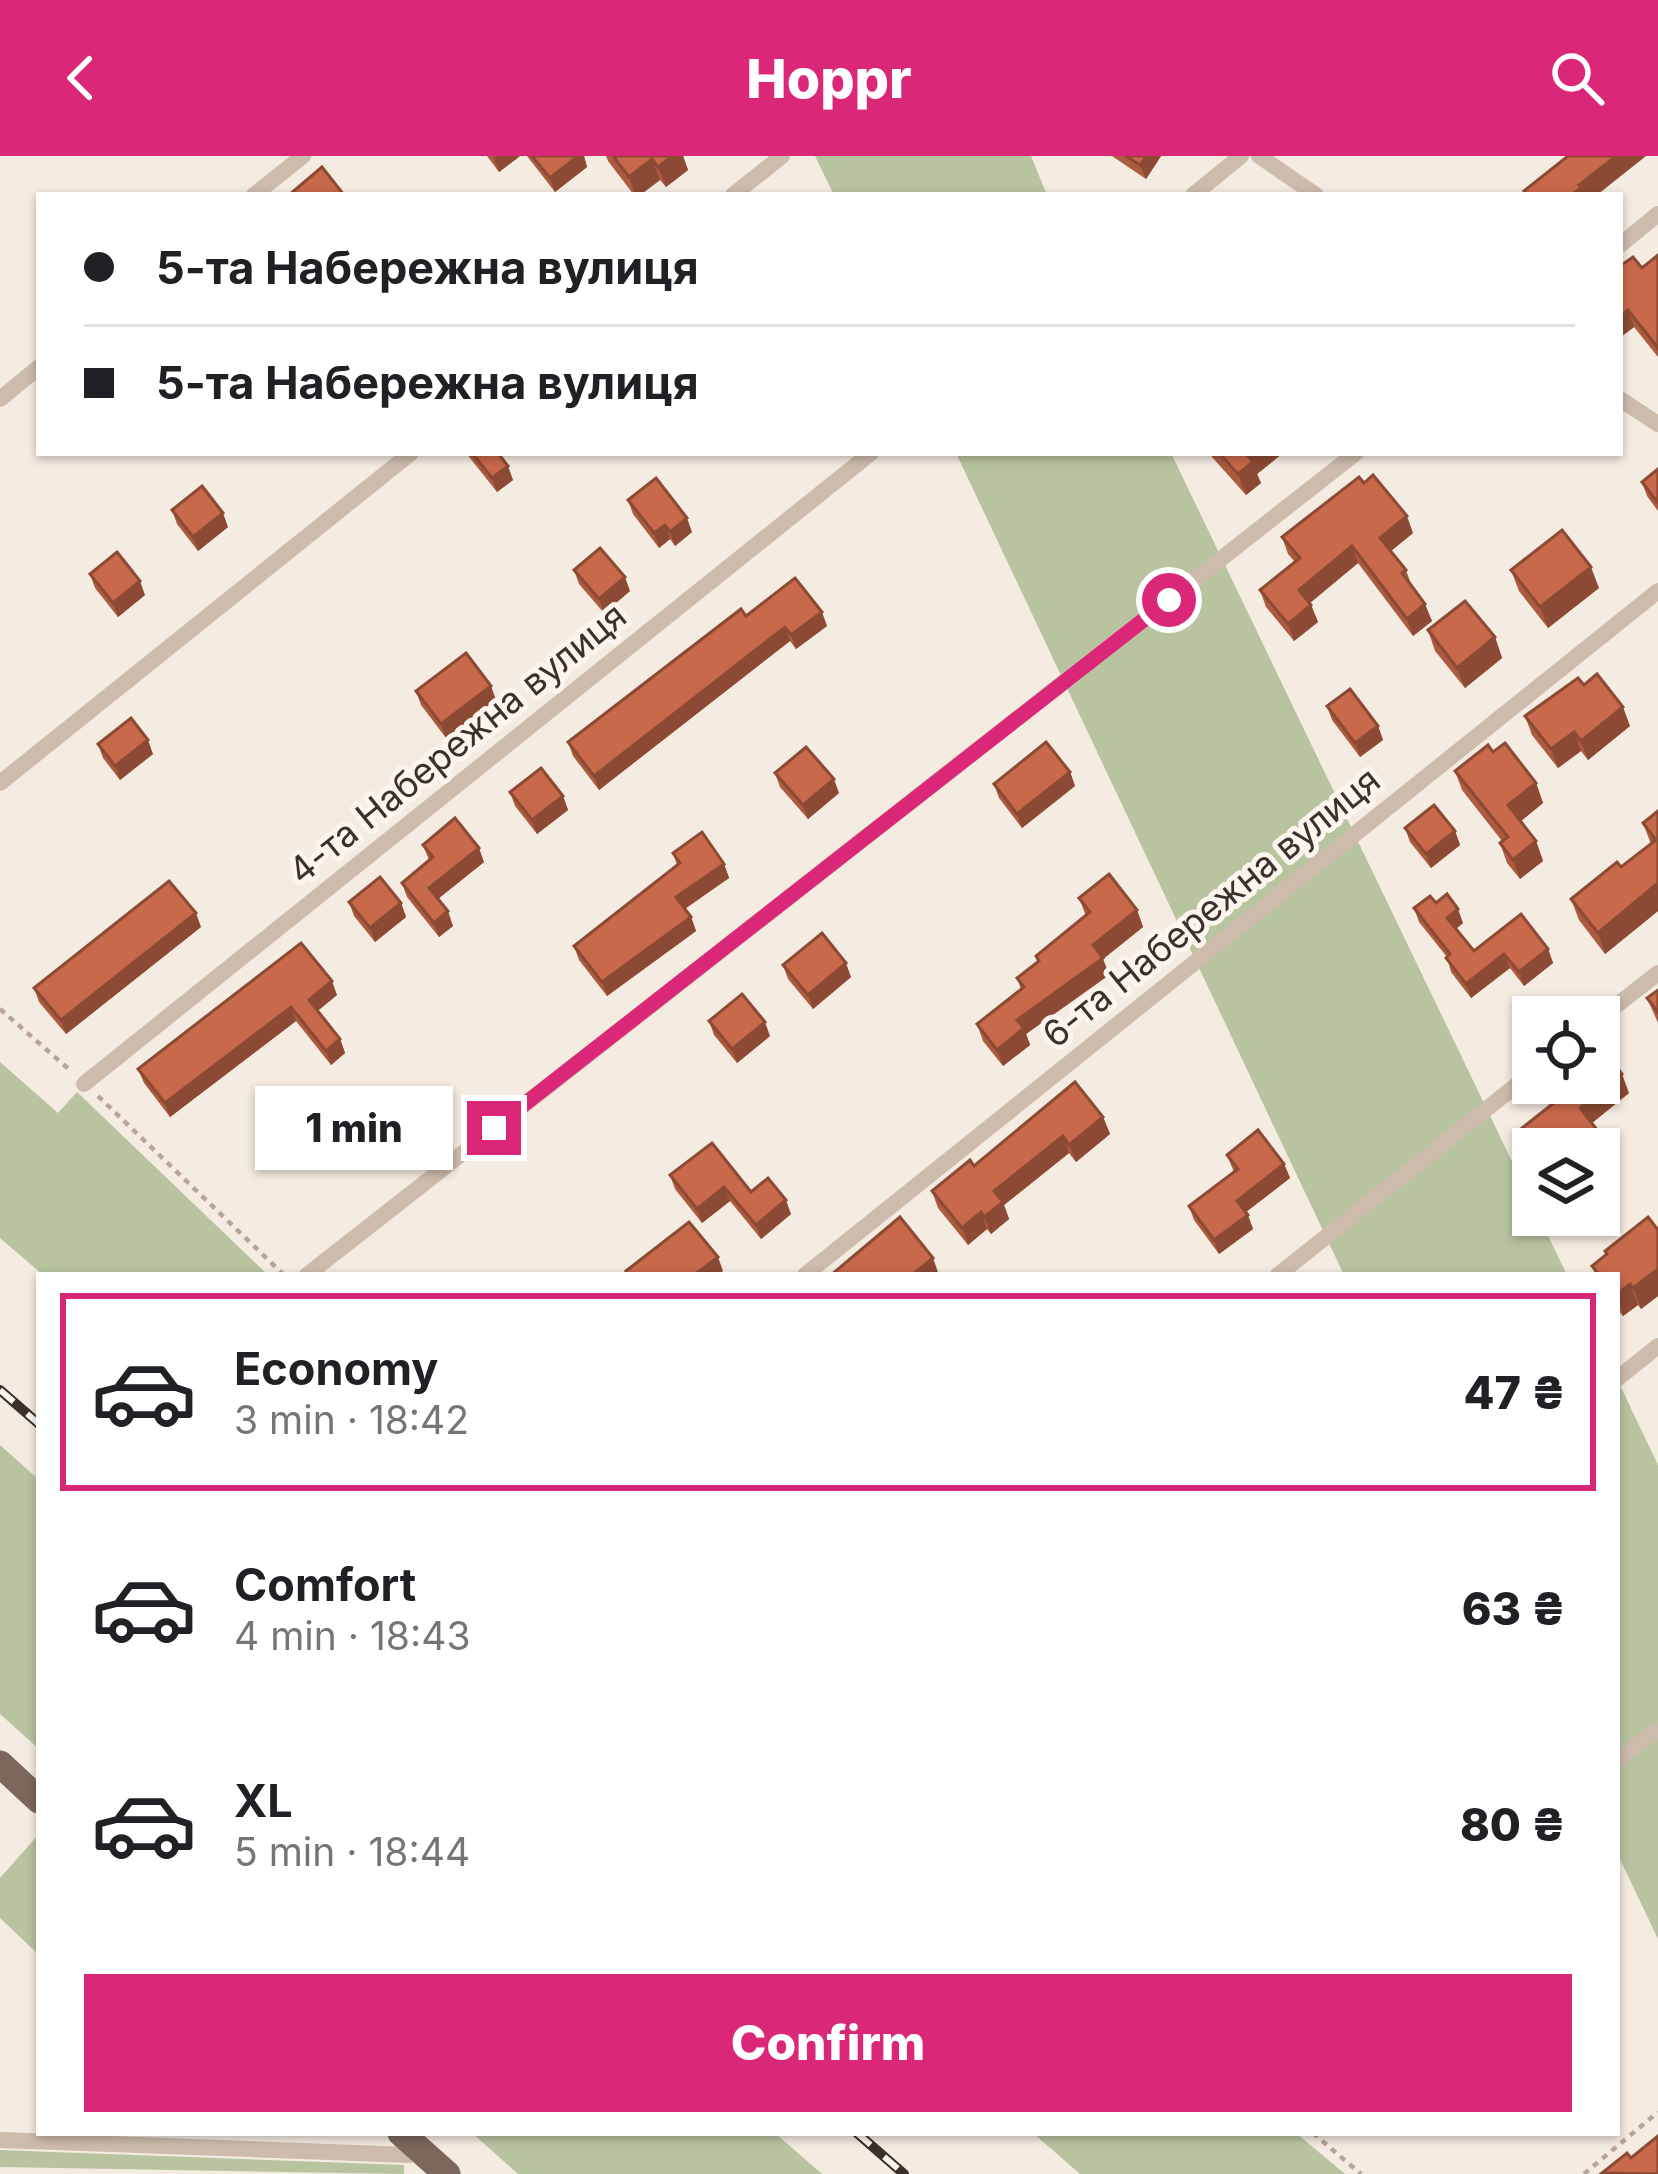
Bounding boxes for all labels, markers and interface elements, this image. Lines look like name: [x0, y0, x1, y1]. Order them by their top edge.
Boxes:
icon: back: [48, 45, 114, 111]
icon: search: [1544, 45, 1610, 111]
text: Hoppr: [746, 46, 912, 111]
text: 5-та Набережна вулиця: [156, 240, 699, 295]
text: 5-та Набережна вулиця: [156, 355, 699, 410]
route start: [1142, 573, 1196, 627]
street label: 4-та Набережна вулиця: [279, 593, 635, 893]
street label: 6-та Набережна вулиця: [1034, 758, 1388, 1056]
map controls: [1512, 996, 1620, 1236]
button: locate: [1512, 996, 1620, 1104]
callout: 1 min: [254, 1086, 452, 1170]
route end: [467, 1101, 521, 1155]
text: 1 min: [305, 1104, 403, 1151]
button: layers: [1512, 1128, 1620, 1236]
icon: car: [90, 1338, 198, 1446]
text: Economy: [234, 1341, 438, 1396]
text: 47 ₴: [1464, 1365, 1566, 1420]
text: 3 min · 18:42: [234, 1396, 469, 1443]
icon: car: [90, 1554, 198, 1662]
text: Comfort: [234, 1557, 416, 1612]
text: 63 ₴: [1462, 1581, 1566, 1636]
text: 4 min · 18:43: [234, 1612, 471, 1659]
icon: car: [90, 1770, 198, 1878]
text: XL: [234, 1773, 293, 1828]
text: 80 ₴: [1460, 1797, 1566, 1852]
text: 5 min · 18:44: [234, 1828, 470, 1875]
button: Confirm: [84, 1974, 1572, 2112]

